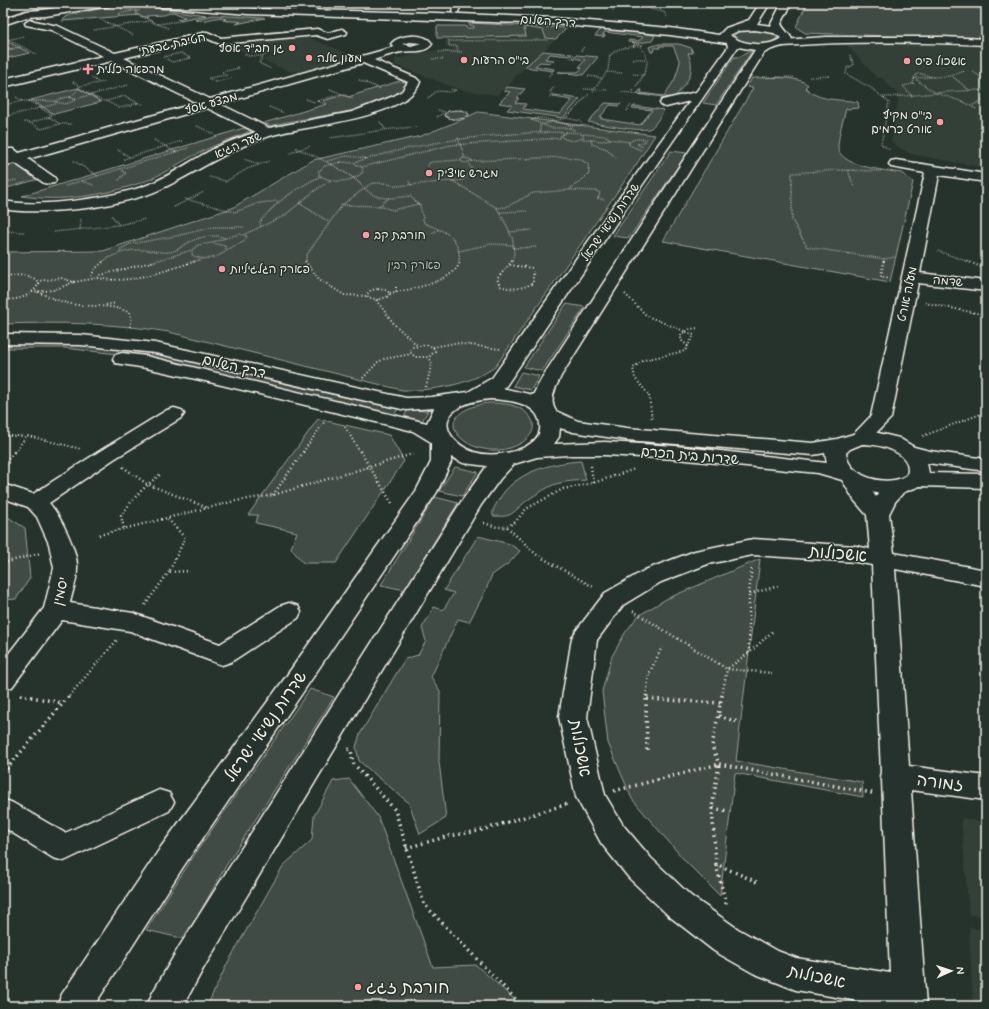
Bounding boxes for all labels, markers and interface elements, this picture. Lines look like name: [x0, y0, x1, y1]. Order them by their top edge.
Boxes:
street label: דרך השלום: [520, 12, 576, 32]
street label: חטיבת גבעתי: [137, 30, 207, 60]
place label: גן חב"ד אסף: [219, 41, 285, 57]
marker: גן חב"ד אסף: [287, 43, 297, 53]
place label: מעון אלה: [317, 51, 362, 67]
marker: מעון אלה: [304, 53, 314, 63]
place label: בי"ס הרעות: [471, 53, 529, 69]
place label: אשכול פיס: [915, 54, 967, 70]
marker: בי"ס הרעות: [459, 55, 469, 65]
marker: אשכול פיס: [902, 56, 912, 66]
place label: מרפאה כללית: [96, 62, 164, 78]
marker: מרפאה כללית: [82, 63, 94, 75]
street label: מבצע אסף: [183, 89, 239, 119]
place label: בי"ס מקיף אורט כרמים: [871, 108, 932, 138]
marker: בי"ס מקיף אורט כרמים: [935, 117, 945, 127]
street label: שער הגיא: [212, 129, 265, 163]
place label: מגרש איציק: [437, 166, 498, 182]
marker: מגרש איציק: [424, 168, 434, 178]
street label: שדרות נשיאי ישראל: [578, 180, 644, 265]
place label: חורבת קב: [374, 228, 426, 244]
marker: חורבת קב: [361, 230, 371, 240]
park label: פארק רבין: [387, 258, 441, 274]
place label: פארק הגלגיליות: [229, 262, 310, 278]
marker: פארק הגלגיליות: [217, 264, 227, 274]
street label: מעלה אורט: [894, 265, 922, 323]
street label: שדמה: [932, 272, 964, 292]
street label: דרך השלום: [200, 351, 267, 383]
street label: שדרות בית הכרם: [640, 443, 740, 469]
street label: אשכולות: [807, 540, 868, 568]
street label: יסמין: [49, 575, 73, 607]
street label: שדרות נשיאי ישראל: [219, 666, 313, 786]
street label: אשכולות: [563, 716, 596, 779]
street label: זמורה: [915, 769, 965, 797]
north arrow: [931, 951, 971, 991]
street label: אשכולות: [785, 960, 848, 994]
text: N: [953, 967, 967, 975]
place label: חורבת זגג: [366, 977, 450, 999]
marker: חורבת זגג: [353, 982, 363, 992]

